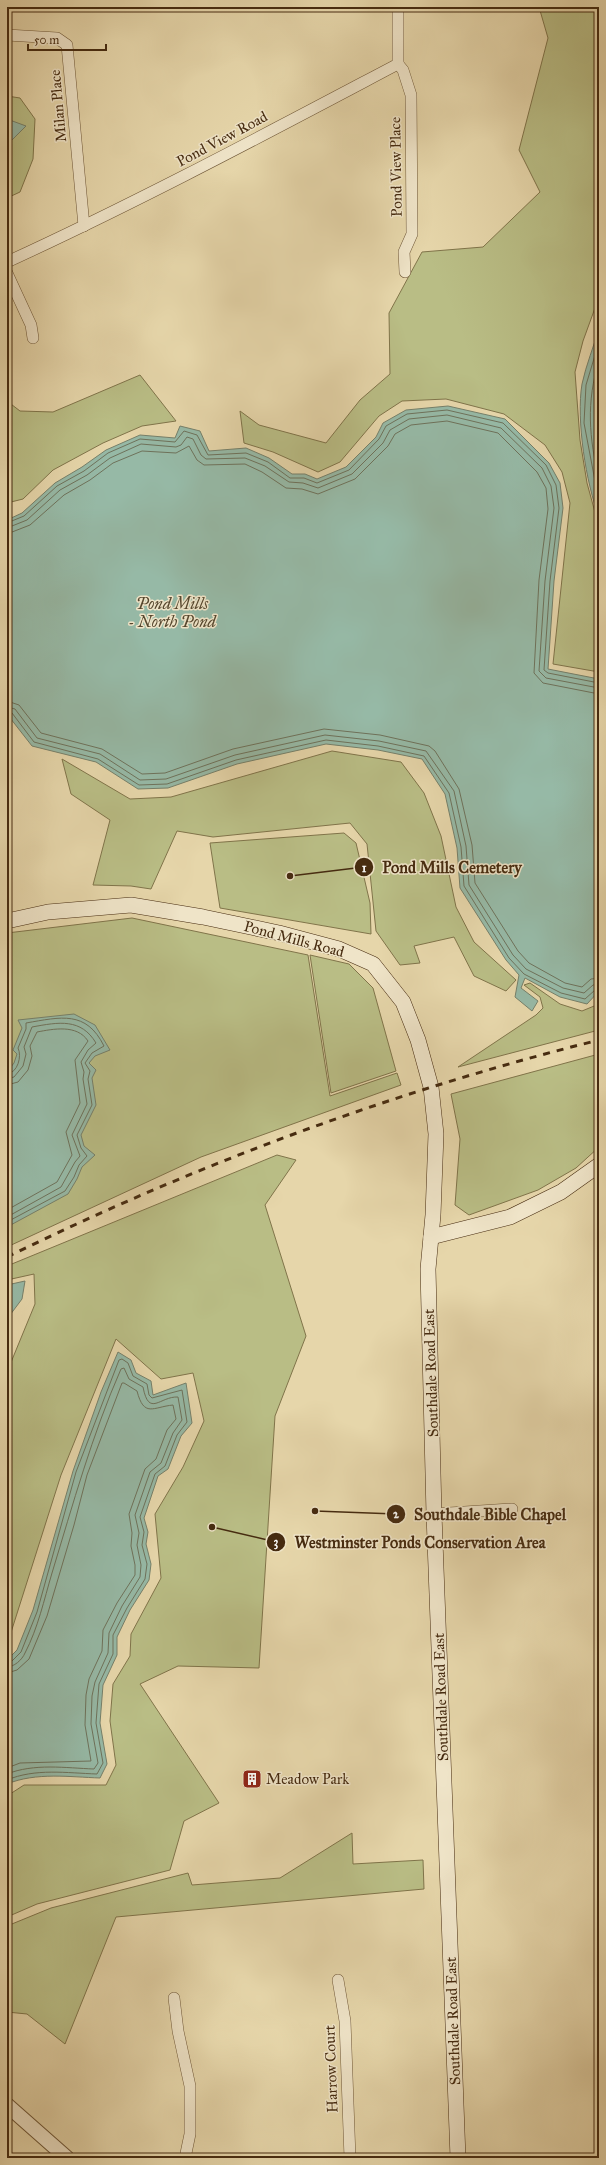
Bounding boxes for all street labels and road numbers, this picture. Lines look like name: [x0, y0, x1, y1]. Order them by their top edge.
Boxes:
street label: Milan Place: [46, 69, 70, 143]
street label: Pond View Road: [173, 107, 271, 171]
street label: Pond View Place: [386, 117, 406, 217]
street label: Pond Mills Road: [242, 917, 347, 961]
street label: Southdale Road East: [420, 1308, 442, 1437]
street label: Southdale Road East: [430, 1632, 452, 1761]
street label: Southdale Road East: [442, 1956, 464, 2085]
street label: Harrow Court: [320, 2024, 342, 2113]

